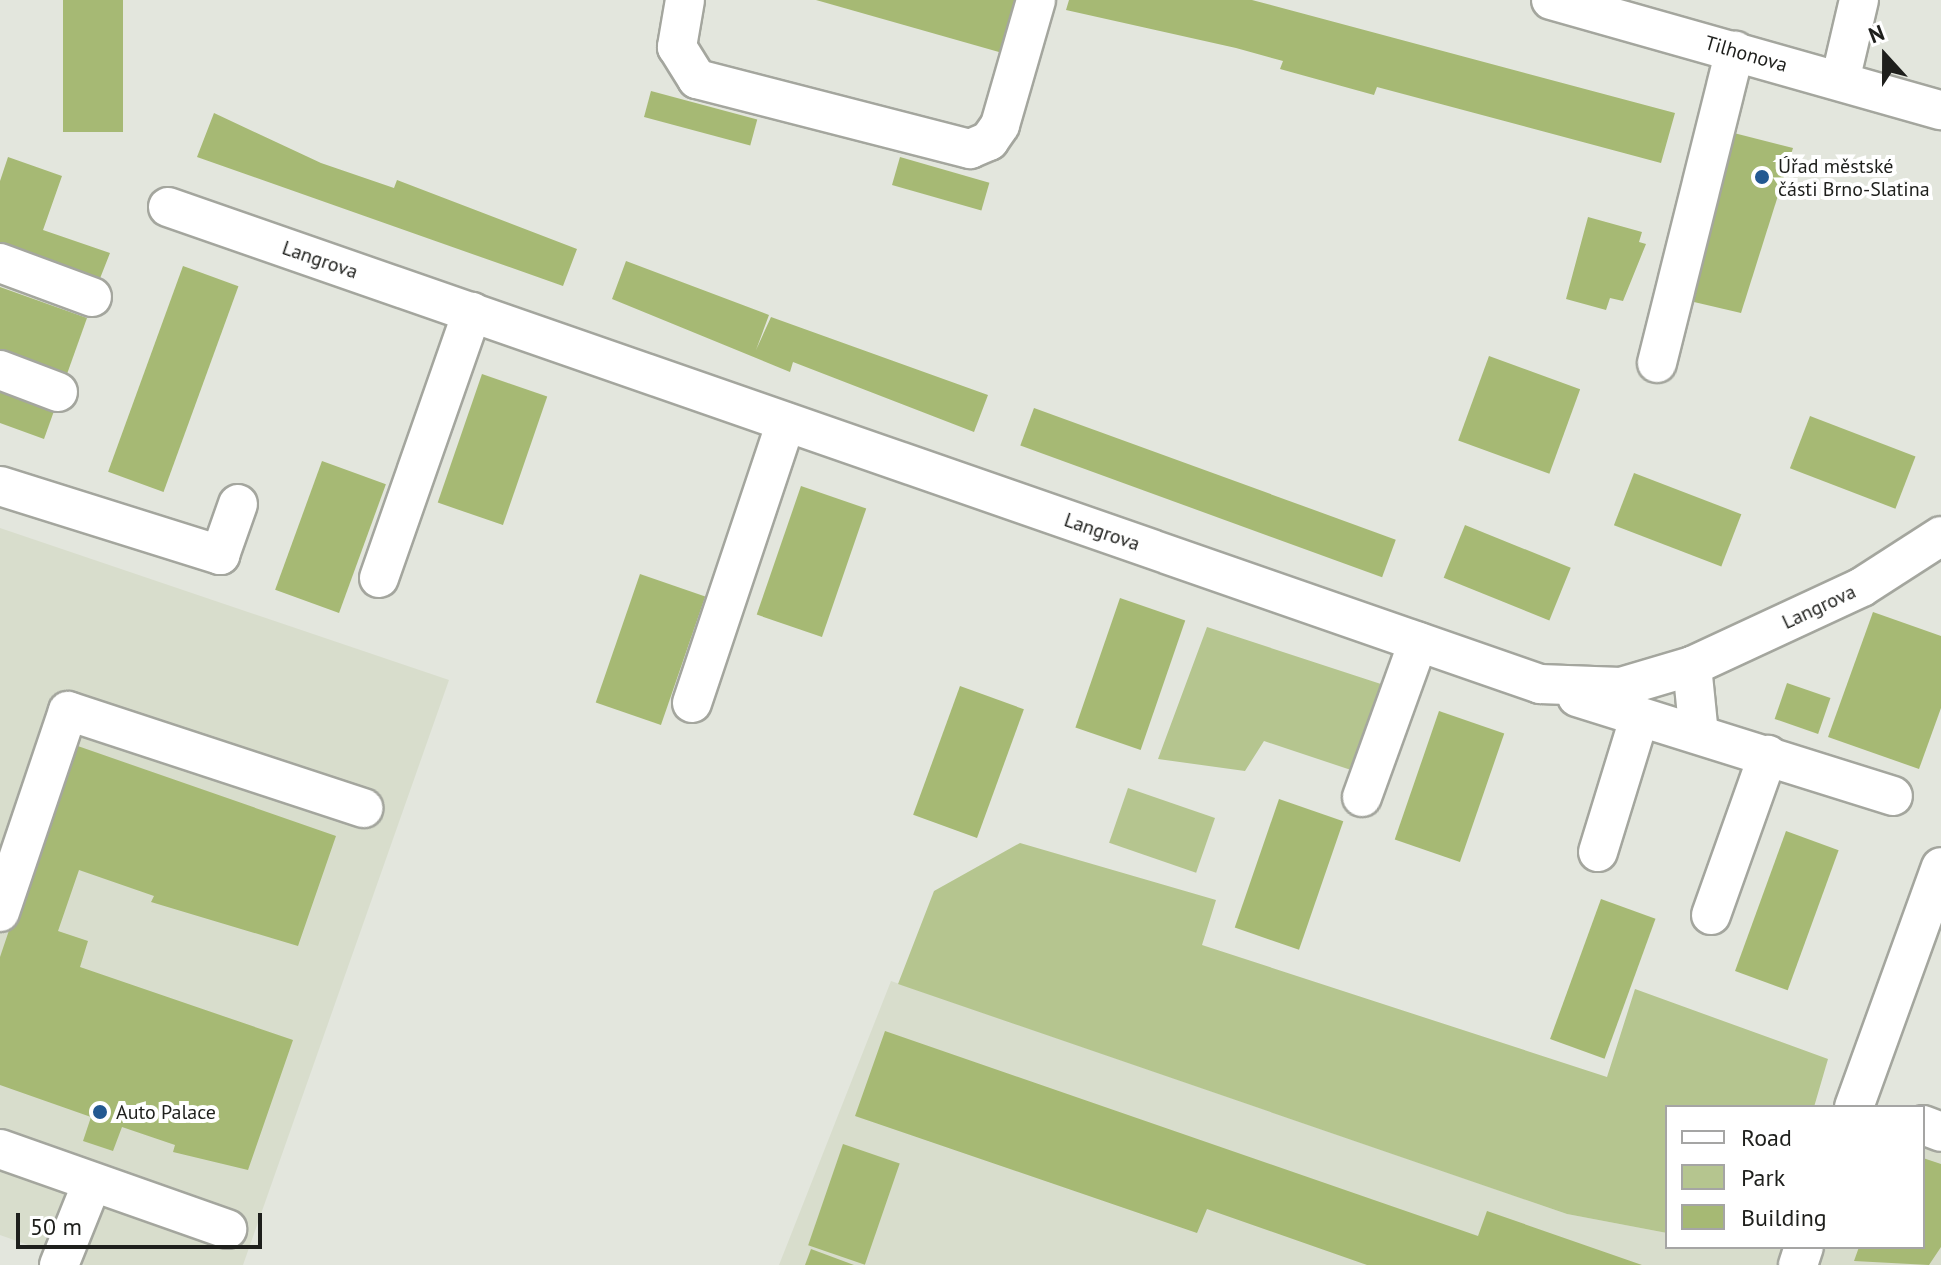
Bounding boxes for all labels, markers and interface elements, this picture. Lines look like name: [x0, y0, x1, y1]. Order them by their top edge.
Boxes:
north arrow: [1845, 16, 1925, 96]
text: N: [1865, 18, 1888, 49]
street label: Tilhonova: [1702, 31, 1790, 77]
place label: Úřad městské části Brno-Slatina: [1778, 154, 1930, 201]
marker: Úřad městské části Brno-Slatina: [1753, 168, 1771, 186]
street label: Langrova: [279, 236, 361, 284]
street label: Langrova: [1061, 508, 1143, 556]
street label: Langrova: [1778, 580, 1860, 634]
place label: Auto Palace: [116, 1100, 216, 1124]
marker: Auto Palace: [91, 1103, 109, 1121]
legend: [1665, 1105, 1925, 1249]
text: Road: [1741, 1122, 1792, 1153]
text: Park: [1741, 1162, 1785, 1193]
scale bar: [20, 1197, 266, 1247]
text: Building: [1741, 1202, 1827, 1233]
text: 50 m: [30, 1211, 82, 1242]

